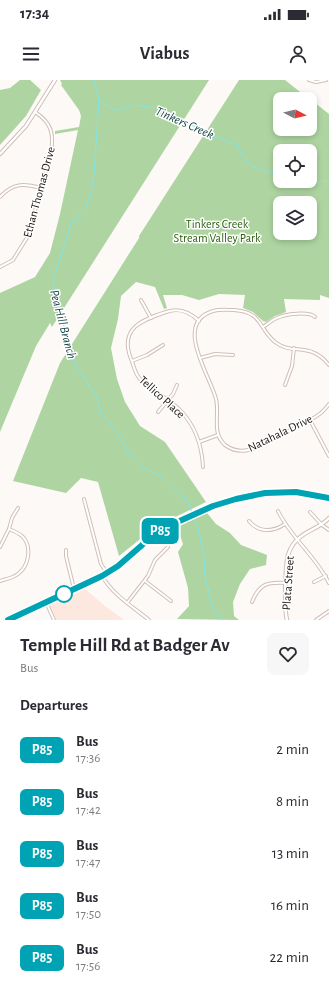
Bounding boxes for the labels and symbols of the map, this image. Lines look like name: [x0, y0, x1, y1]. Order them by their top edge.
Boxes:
north arrow: [273, 92, 317, 136]
water label: Tinkers Creek: [153, 105, 216, 142]
street label: Ethan Thomas Drive: [21, 145, 57, 239]
park label: Tinkers Creek Stream Valley Park: [174, 218, 261, 245]
water label: Pea Hill Branch: [47, 288, 78, 360]
street label: Tellico Place: [137, 374, 187, 420]
street label: Natahala Drive: [246, 412, 314, 454]
line badge: P85: [137, 518, 183, 544]
street label: Plata Street: [280, 555, 296, 611]
unlabelled marker: [55, 585, 73, 603]

